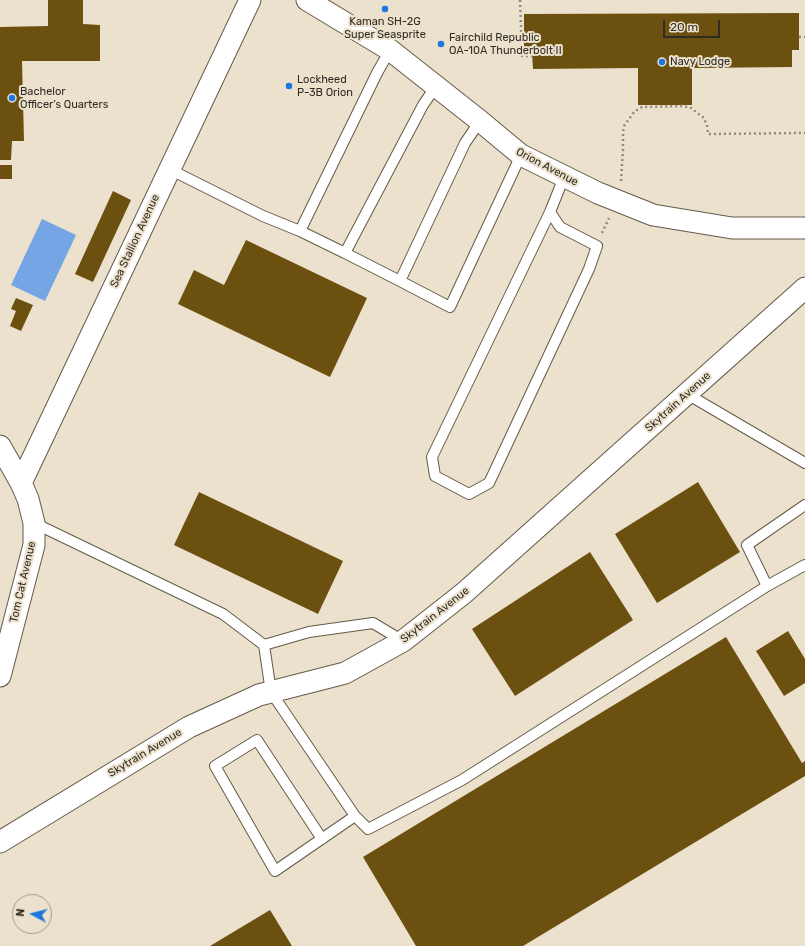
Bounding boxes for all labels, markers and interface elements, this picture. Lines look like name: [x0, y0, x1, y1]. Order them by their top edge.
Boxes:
marker: Kaman SH-2G Super Seasprite: [380, 4, 390, 14]
scale bar: [665, 12, 722, 38]
place label: Kaman SH-2G Super Seasprite: [344, 15, 426, 41]
text: 20 m: [670, 20, 698, 34]
place label: Fairchild Republic OA-10A Thunderbolt II: [449, 31, 562, 57]
marker: Fairchild Republic OA-10A Thunderbolt II: [436, 39, 446, 49]
place label: Navy Lodge: [670, 55, 730, 69]
marker: Navy Lodge: [657, 57, 667, 67]
place label: Lockheed P-3B Orion: [297, 73, 353, 99]
marker: Lockheed P-3B Orion: [284, 81, 294, 91]
place label: Bachelor Officer’s Quarters: [20, 85, 108, 111]
marker: Bachelor Officer’s Quarters: [7, 93, 17, 103]
street label: Orion Avenue: [514, 145, 580, 189]
street label: Sea Stallion Avenue: [108, 192, 162, 290]
street label: Skytrain Avenue: [643, 369, 713, 435]
street label: Tom Cat Avenue: [7, 540, 39, 624]
street label: Skytrain Avenue: [398, 584, 472, 646]
street label: Skytrain Avenue: [106, 726, 184, 780]
north arrow: [12, 894, 52, 934]
text: N: [14, 908, 28, 917]

